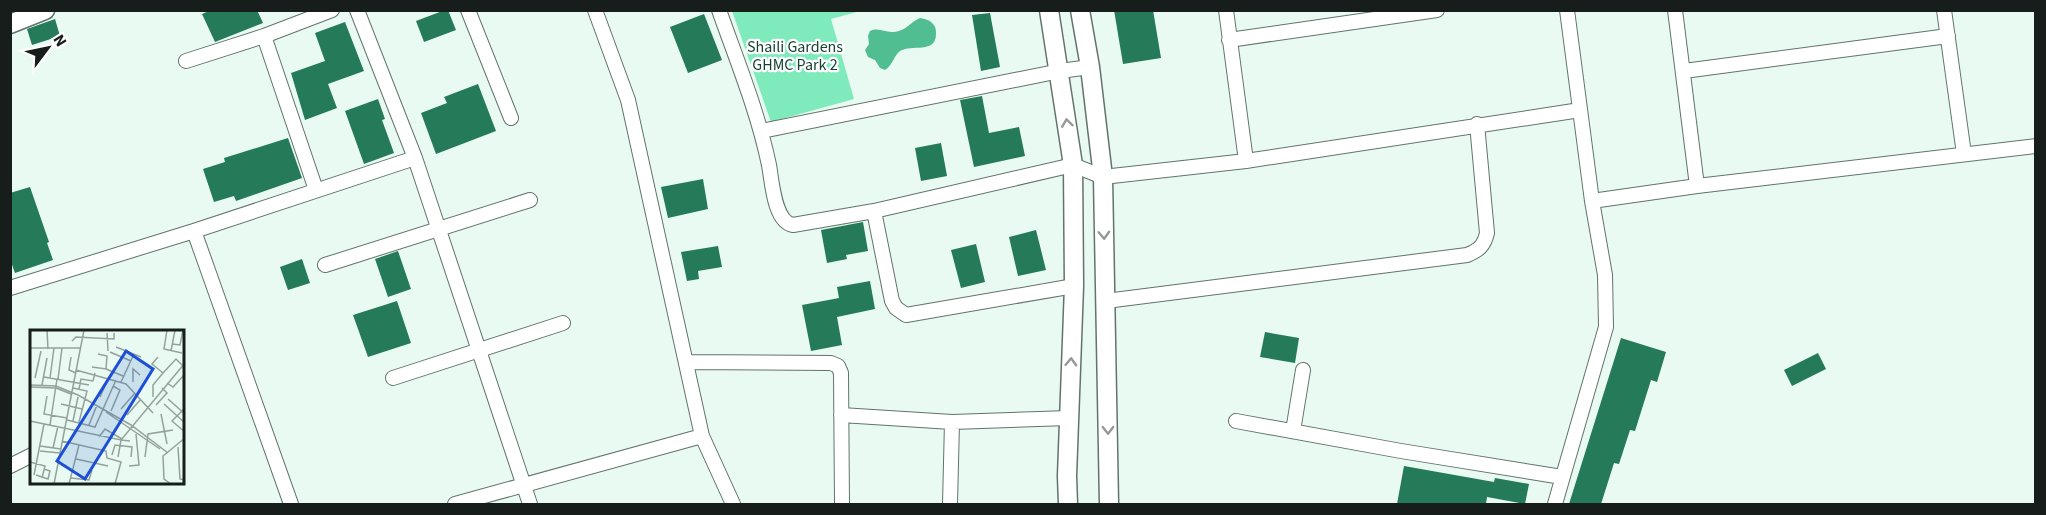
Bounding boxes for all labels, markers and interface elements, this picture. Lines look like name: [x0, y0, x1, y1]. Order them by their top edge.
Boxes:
north arrow: [18, 18, 78, 78]
text: N: [48, 30, 72, 51]
park label: Shaili Gardens GHMC Park 2: [747, 36, 843, 76]
one-way arrow: [1061, 119, 1073, 128]
one-way arrow: [1098, 231, 1111, 240]
inset map: [30, 330, 184, 485]
one-way arrow: [1065, 358, 1077, 367]
one-way arrow: [1102, 426, 1114, 435]

